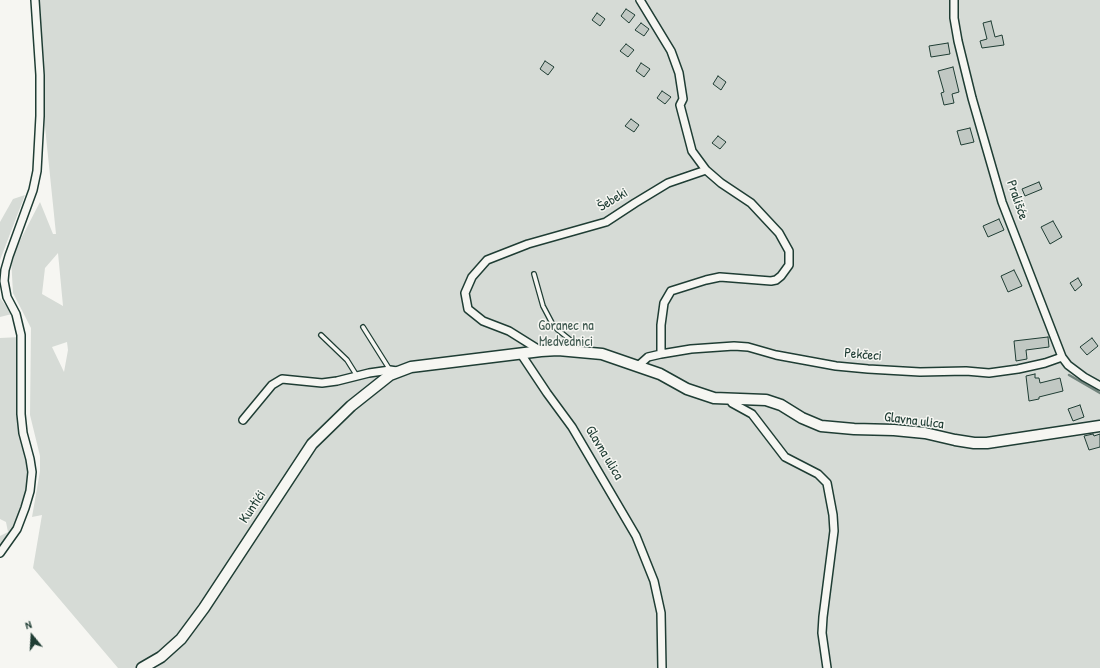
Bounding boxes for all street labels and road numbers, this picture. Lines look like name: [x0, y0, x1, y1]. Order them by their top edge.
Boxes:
street label: Prališće: [1002, 178, 1032, 222]
street label: Šebeki: [595, 184, 631, 216]
street label: Pekčeci: [843, 345, 883, 365]
street label: Glavna ulica: [883, 409, 945, 433]
street label: Glavna ulica: [581, 423, 627, 483]
street label: Kuntići: [236, 487, 270, 527]

